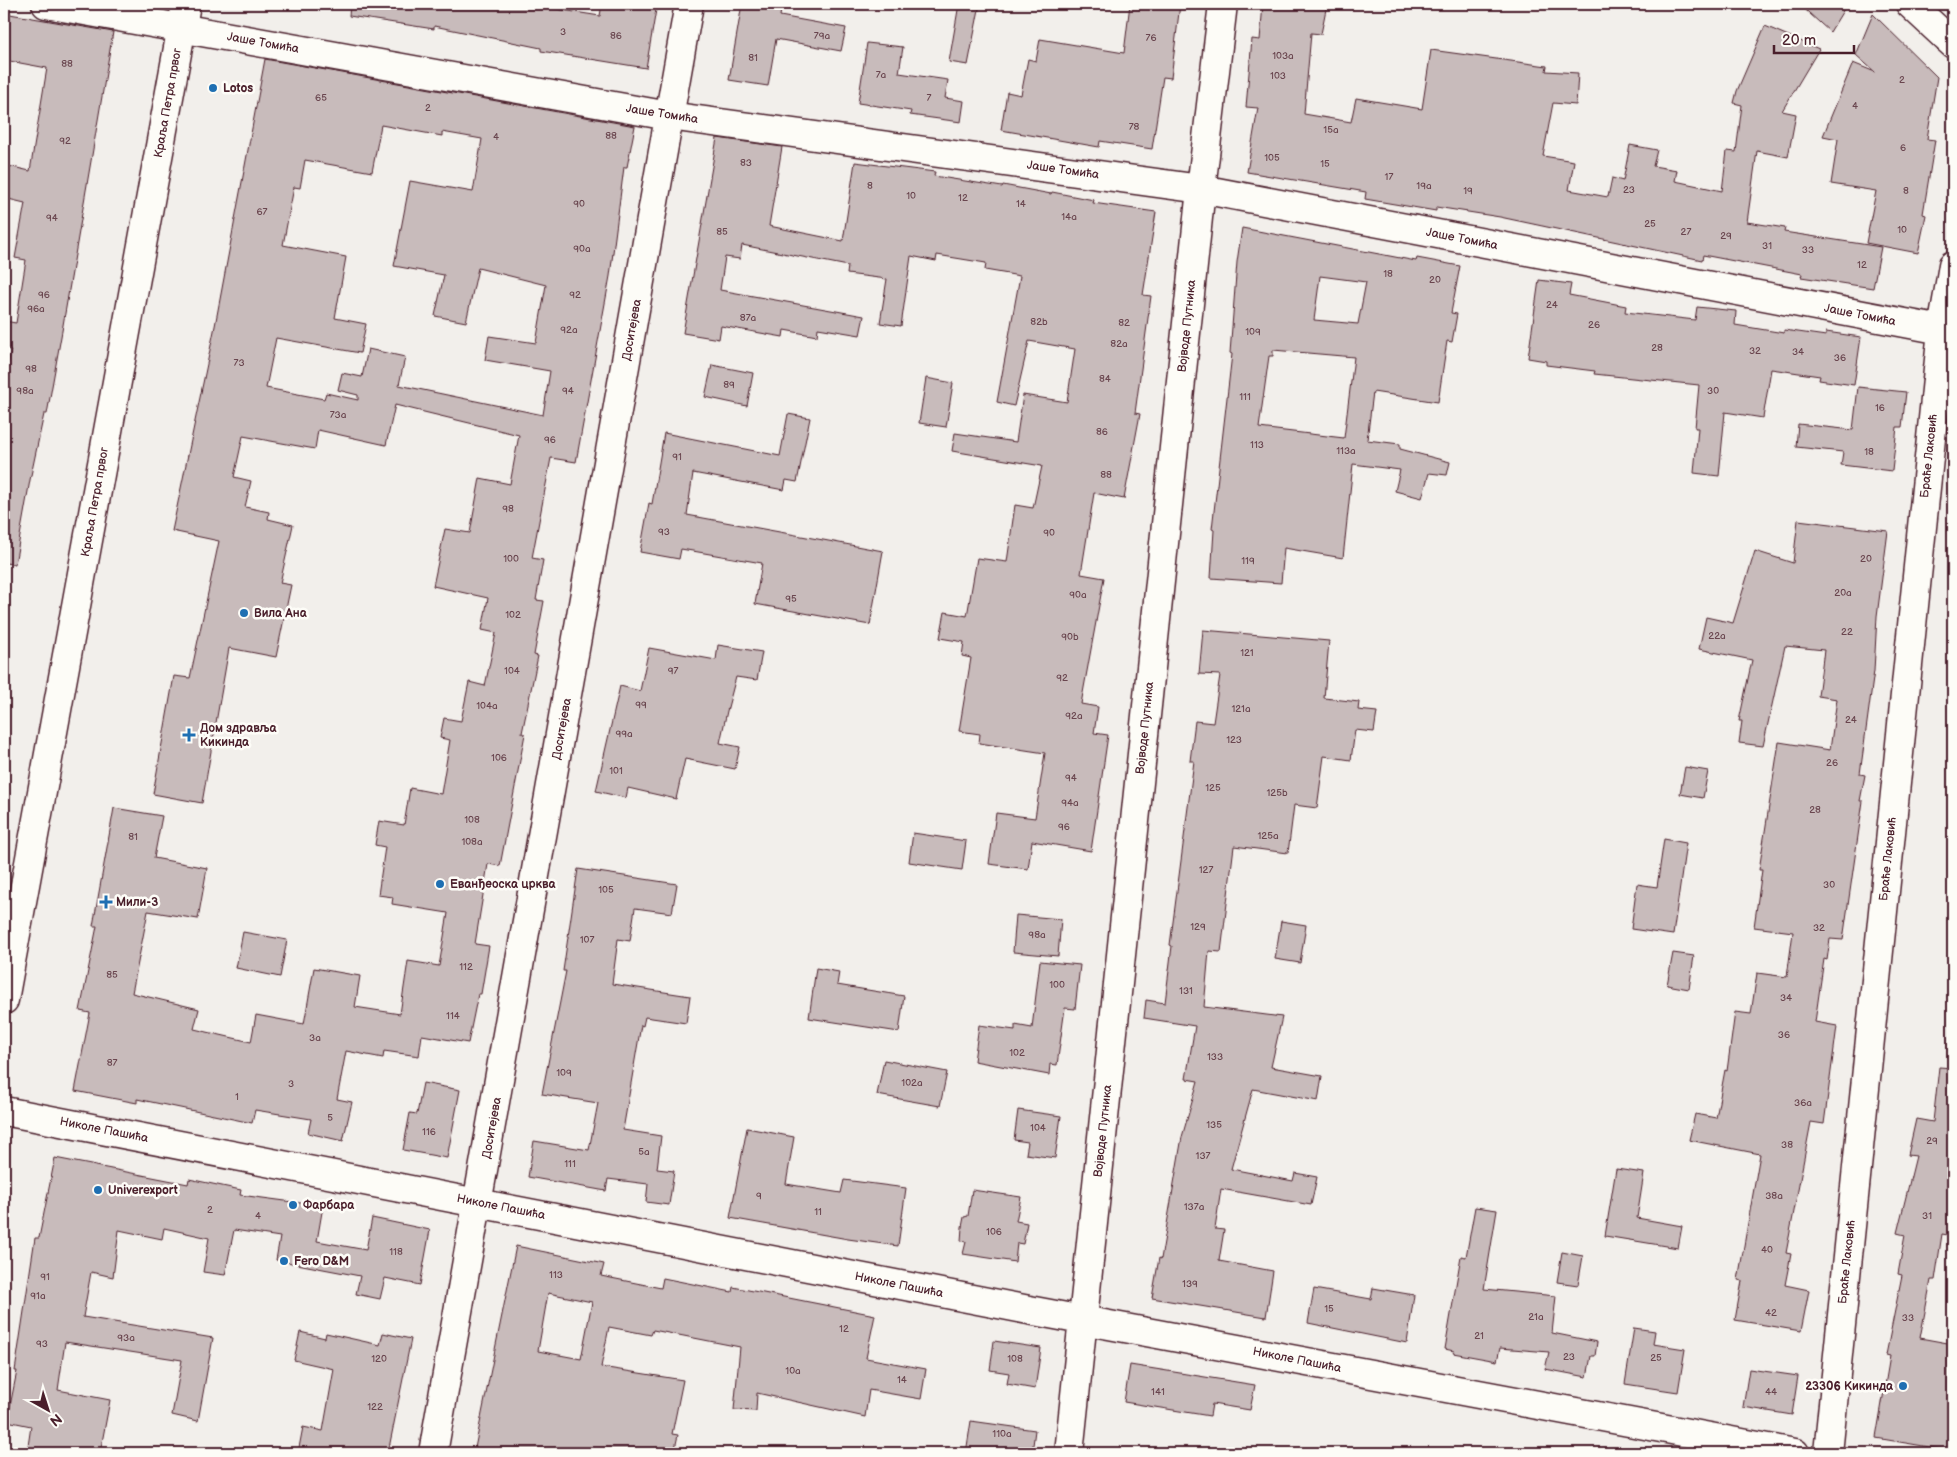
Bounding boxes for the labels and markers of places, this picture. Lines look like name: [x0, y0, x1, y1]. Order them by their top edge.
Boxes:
place label: Lotos: [223, 81, 253, 96]
marker: Lotos: [207, 82, 219, 94]
place label: Вила Ана: [254, 606, 308, 621]
marker: Вила Ана: [238, 607, 250, 619]
place label: Дом здравља Кикинда: [200, 721, 277, 750]
marker: Дом здравља Кикинда: [182, 728, 196, 742]
place label: Еванђеоска црква: [450, 877, 557, 892]
marker: Еванђеоска црква: [434, 878, 446, 890]
place label: Мили-3: [116, 895, 158, 910]
marker: Мили-3: [100, 896, 112, 908]
place label: Univerexport: [108, 1183, 178, 1198]
marker: Univerexport: [92, 1184, 104, 1196]
place label: Фарбара: [303, 1198, 355, 1213]
marker: Фарбара: [287, 1199, 299, 1211]
place label: Fero D&M: [294, 1254, 349, 1269]
marker: Fero D&M: [278, 1255, 290, 1267]
place label: 23306 Кикинда: [1805, 1379, 1894, 1394]
marker: 23306 Кикинда: [1897, 1380, 1909, 1392]

